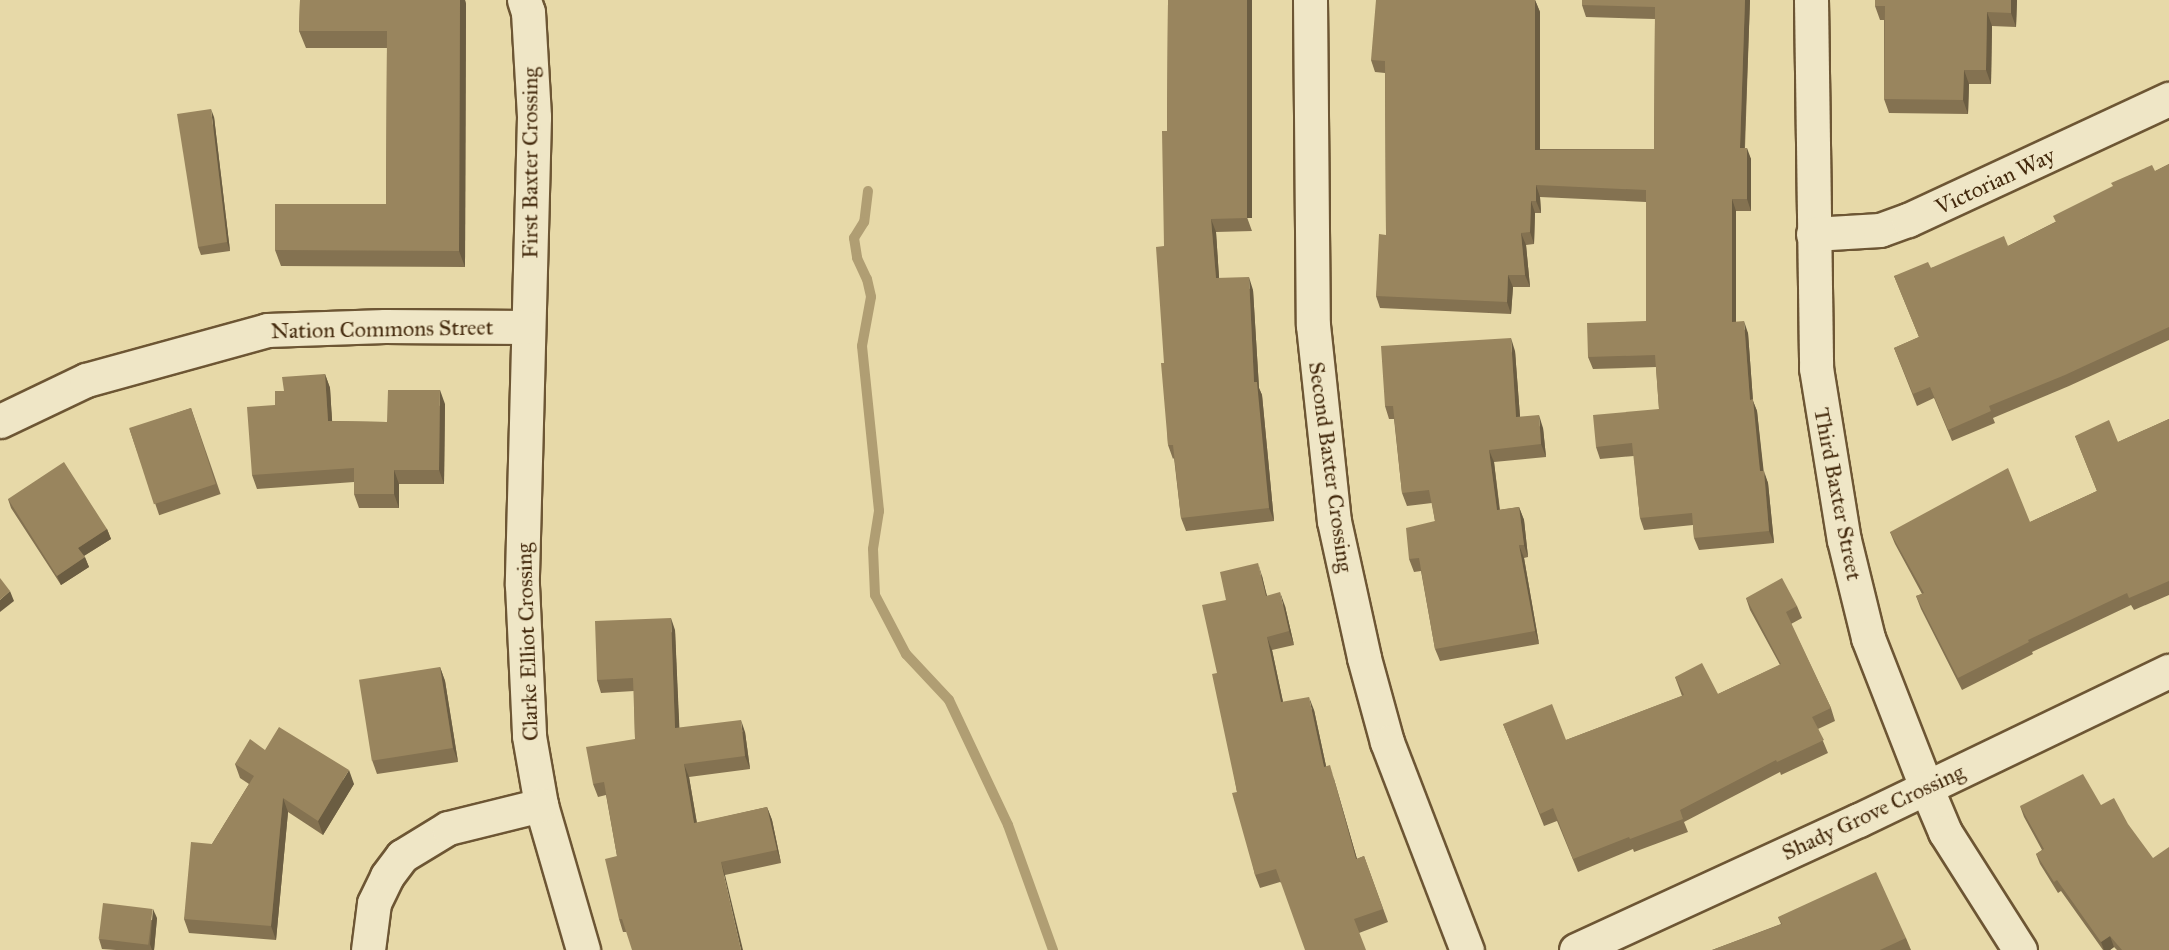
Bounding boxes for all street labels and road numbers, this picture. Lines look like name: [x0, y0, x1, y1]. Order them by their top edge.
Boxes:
street label: First Baxter Crossing: [517, 67, 543, 259]
street label: Victorian Way: [1931, 142, 2059, 220]
street label: Nation Commons Street: [270, 314, 494, 344]
street label: Second Baxter Crossing: [1303, 360, 1359, 574]
street label: Third Baxter Street: [1808, 405, 1868, 583]
street label: Clarke Elliot Crossing: [510, 542, 544, 742]
street label: Shady Grove Crossing: [1778, 758, 1968, 866]

